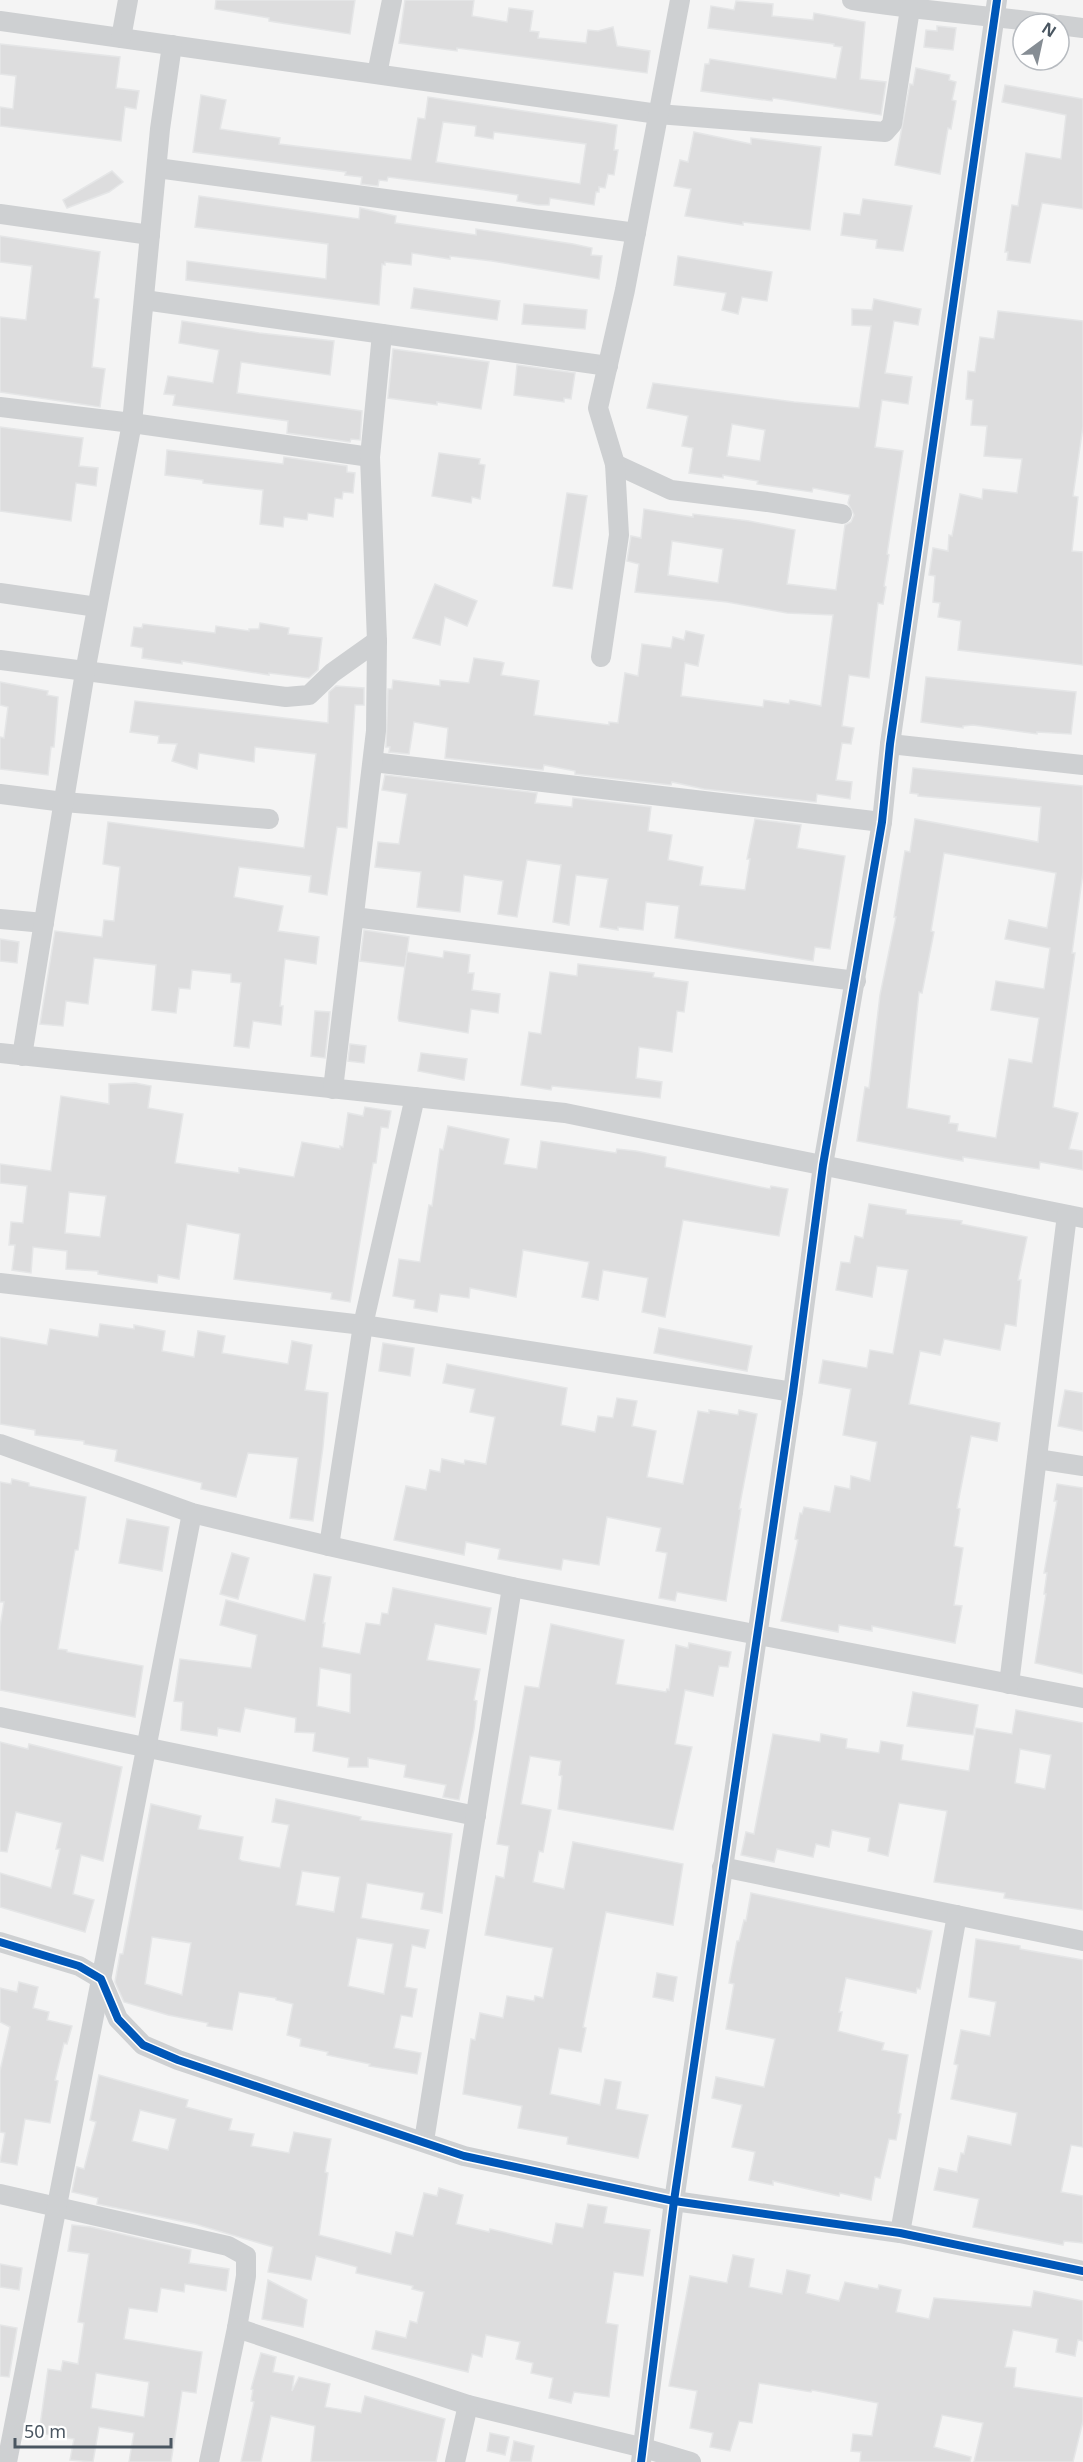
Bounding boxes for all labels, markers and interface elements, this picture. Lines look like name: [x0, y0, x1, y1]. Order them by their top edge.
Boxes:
north arrow: [1011, 12, 1071, 72]
text: N: [1038, 17, 1061, 42]
scale bar: [15, 2411, 171, 2449]
text: 50 m: [24, 2419, 66, 2443]

